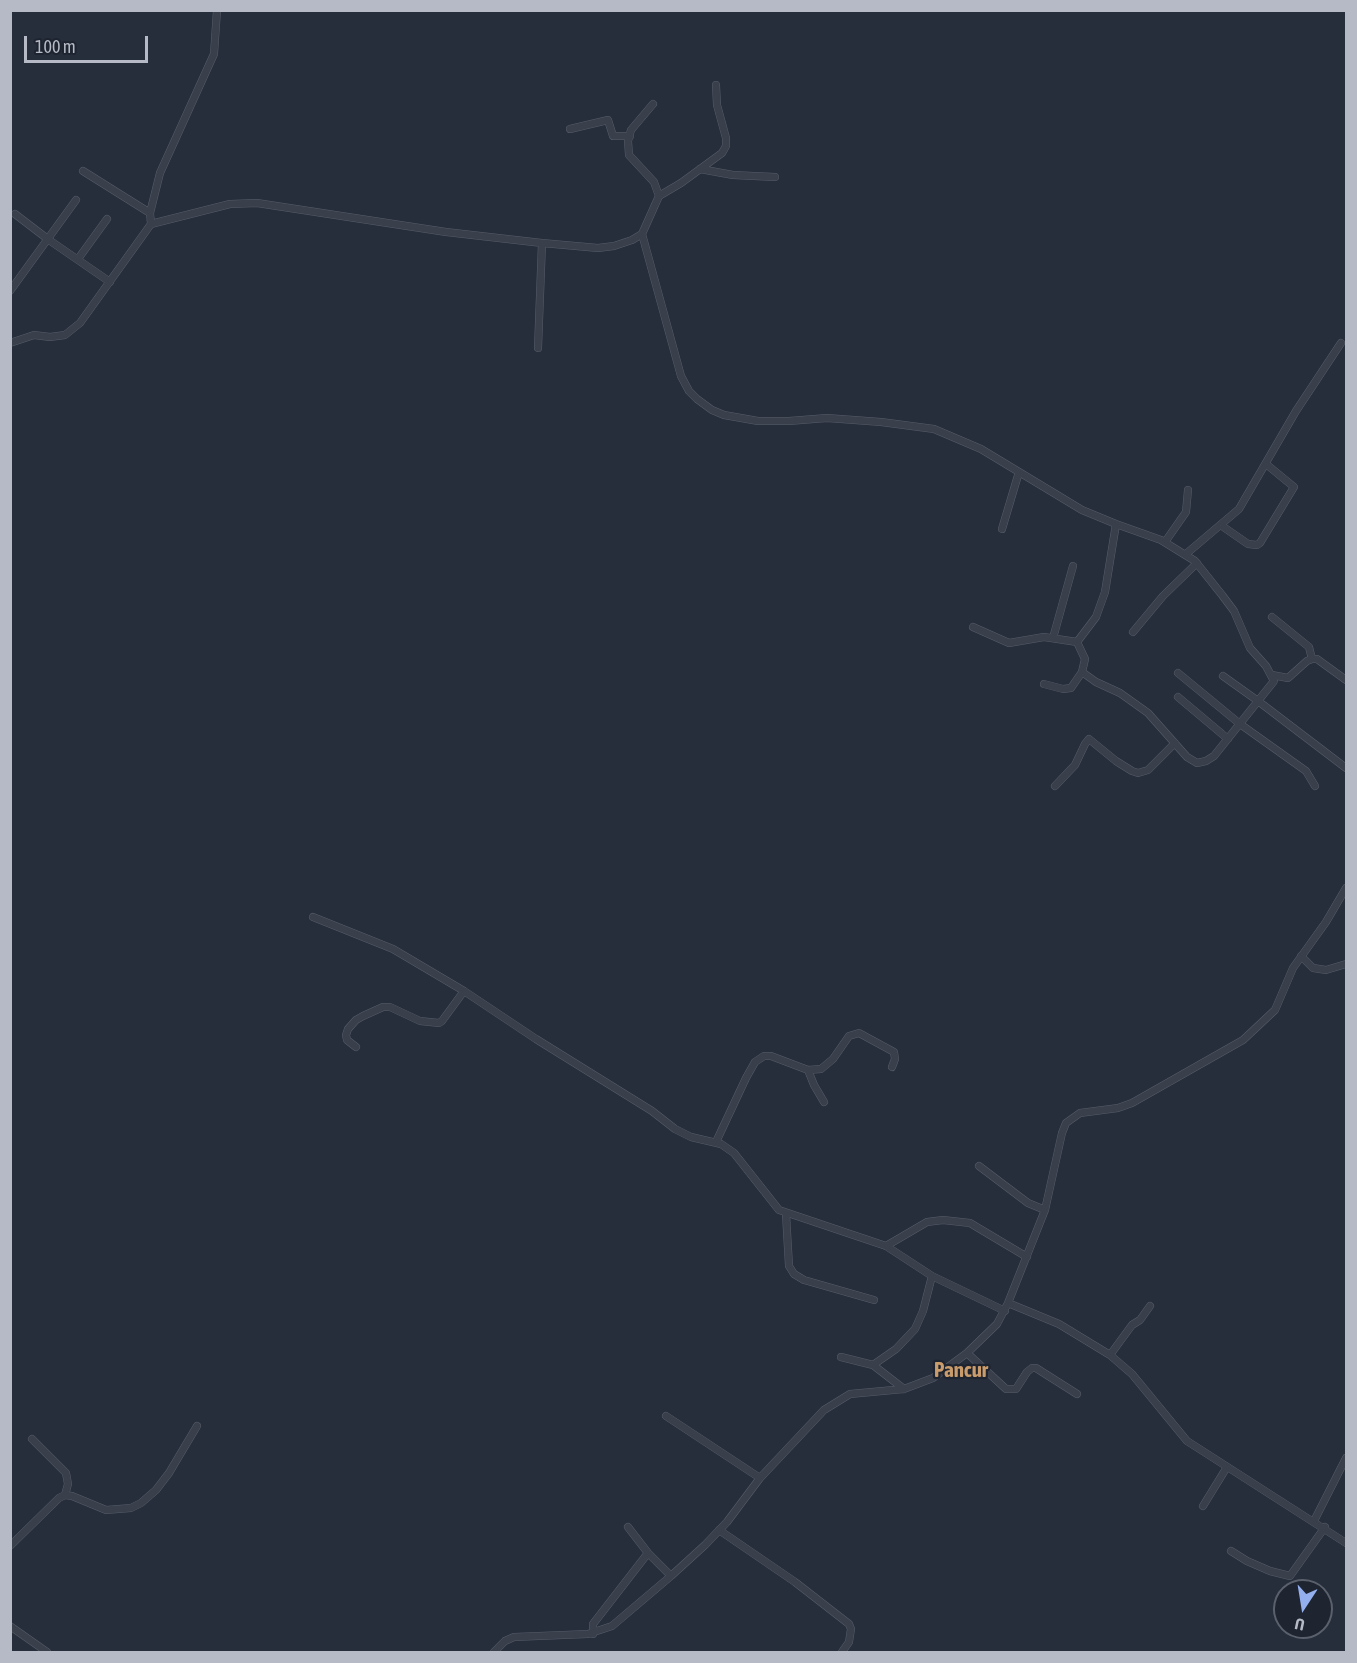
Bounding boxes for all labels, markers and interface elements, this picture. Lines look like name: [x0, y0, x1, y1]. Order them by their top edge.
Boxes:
scale bar: [27, 24, 152, 62]
text: 100 m: [35, 36, 76, 57]
district label: Pancur: [934, 1357, 988, 1383]
north arrow: [1273, 1579, 1333, 1639]
text: U: [1293, 1615, 1306, 1634]

